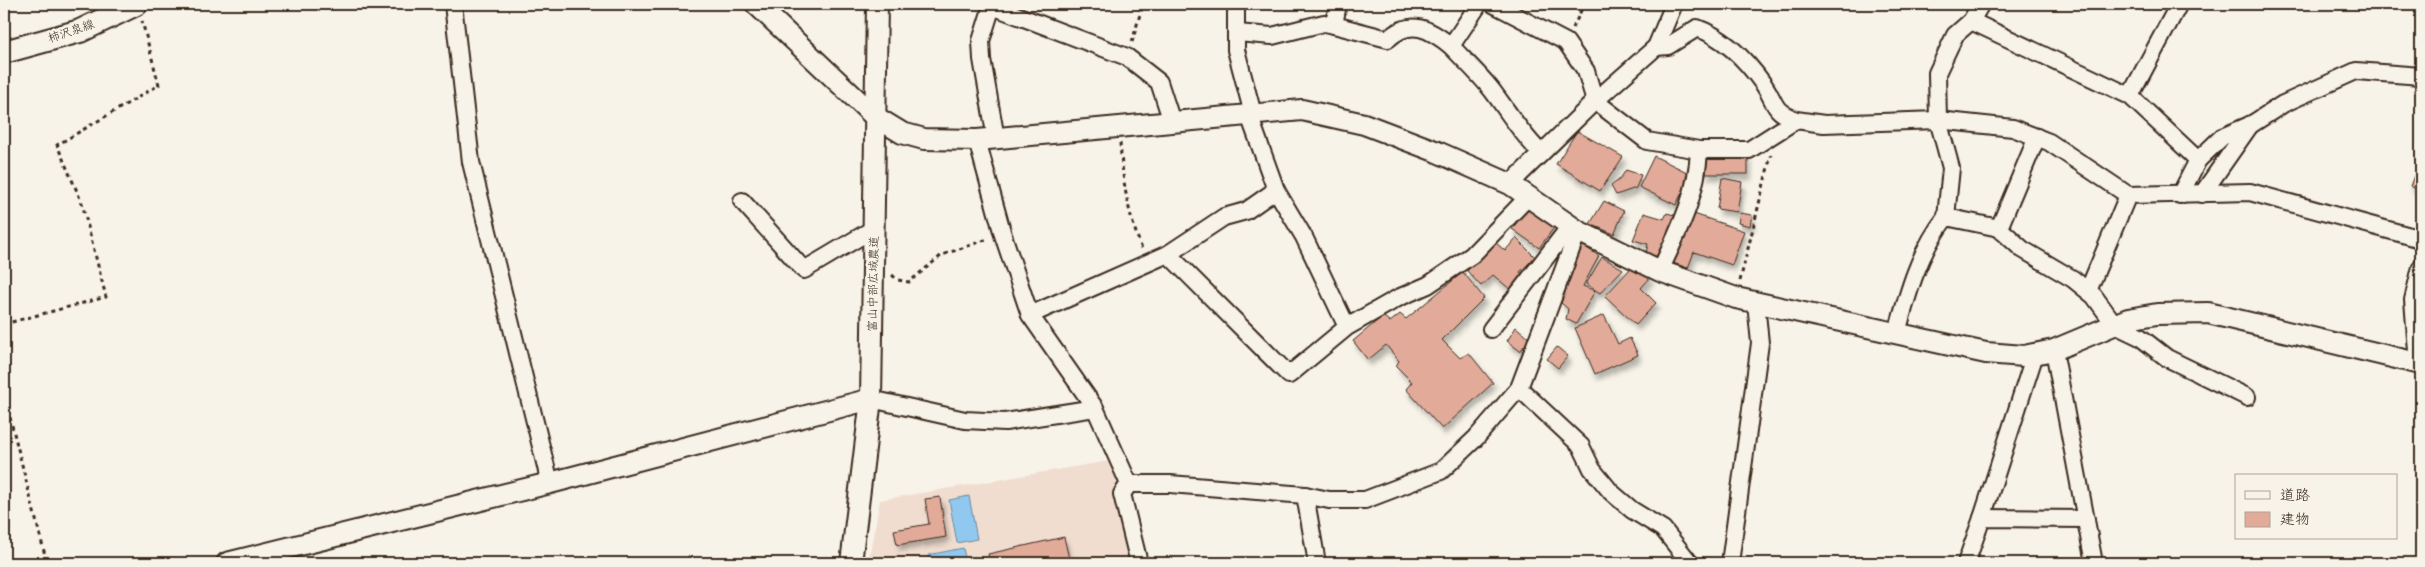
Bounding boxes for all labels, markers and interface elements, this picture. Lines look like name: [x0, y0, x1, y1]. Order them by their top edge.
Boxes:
street label: 柿沢泉線: [46, 16, 96, 45]
street label: 富山中部広域農道: [864, 236, 881, 332]
legend: [2235, 474, 2398, 540]
text: 道路: [2280, 485, 2310, 504]
text: 建物: [2280, 509, 2310, 528]

